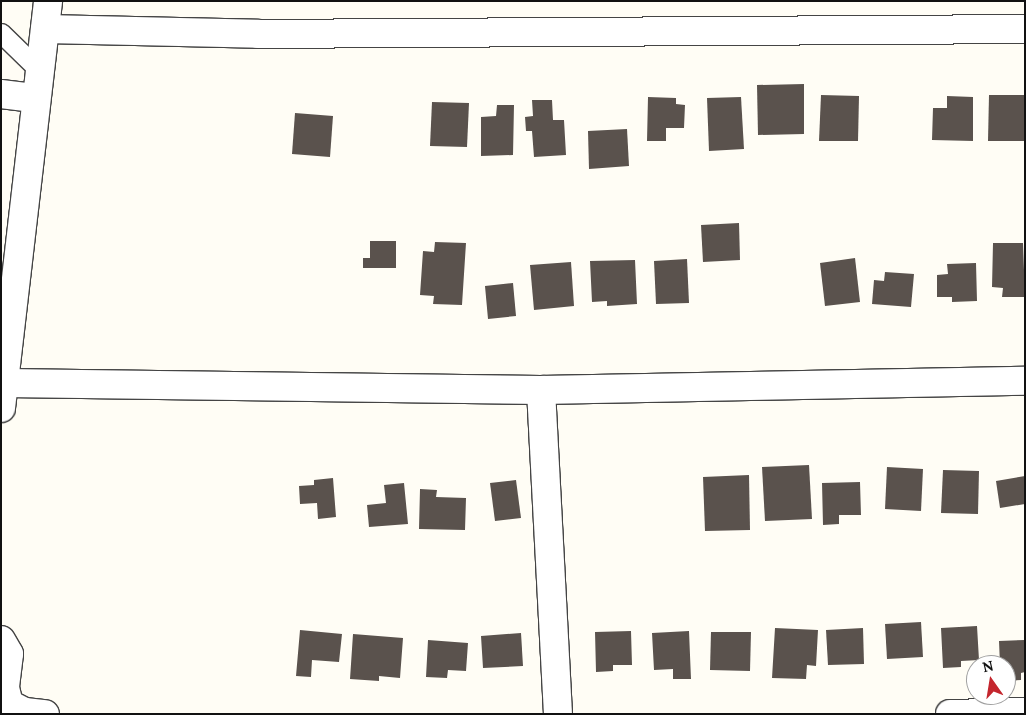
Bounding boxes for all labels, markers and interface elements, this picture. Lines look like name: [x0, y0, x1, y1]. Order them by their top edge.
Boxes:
north arrow: [966, 655, 1016, 705]
text: N: [981, 656, 995, 676]

